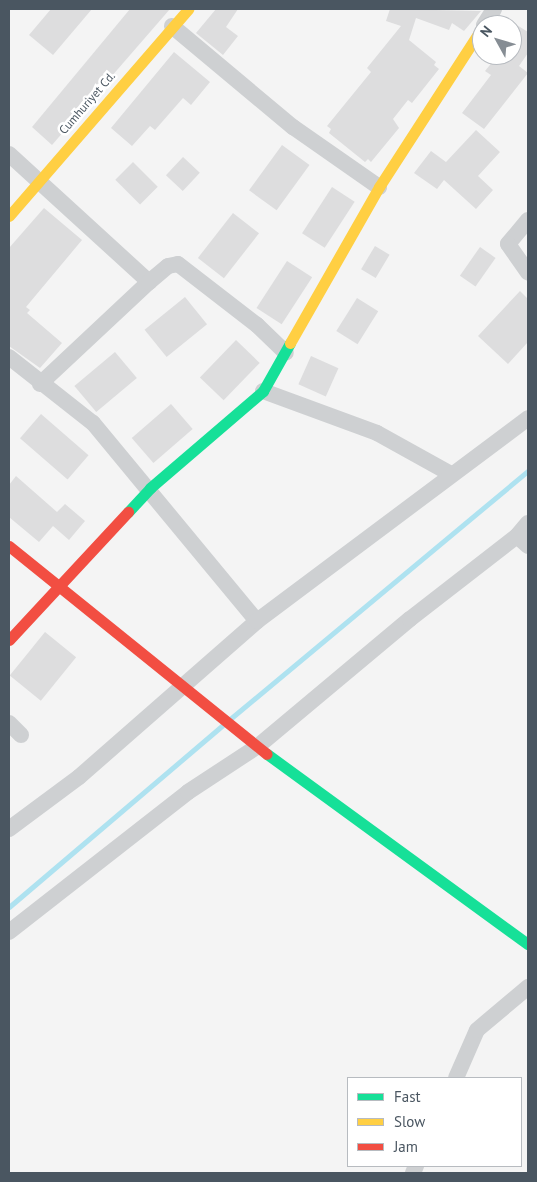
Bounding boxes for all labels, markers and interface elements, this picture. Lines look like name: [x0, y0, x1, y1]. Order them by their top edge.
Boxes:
north arrow: [472, 15, 522, 65]
text: N: [476, 22, 496, 40]
street label: Cumhuriyet Cd.: [56, 69, 118, 137]
legend: [347, 1077, 522, 1167]
text: Fast: [394, 1087, 421, 1106]
text: Slow: [394, 1112, 425, 1131]
text: Jam: [394, 1137, 418, 1156]

